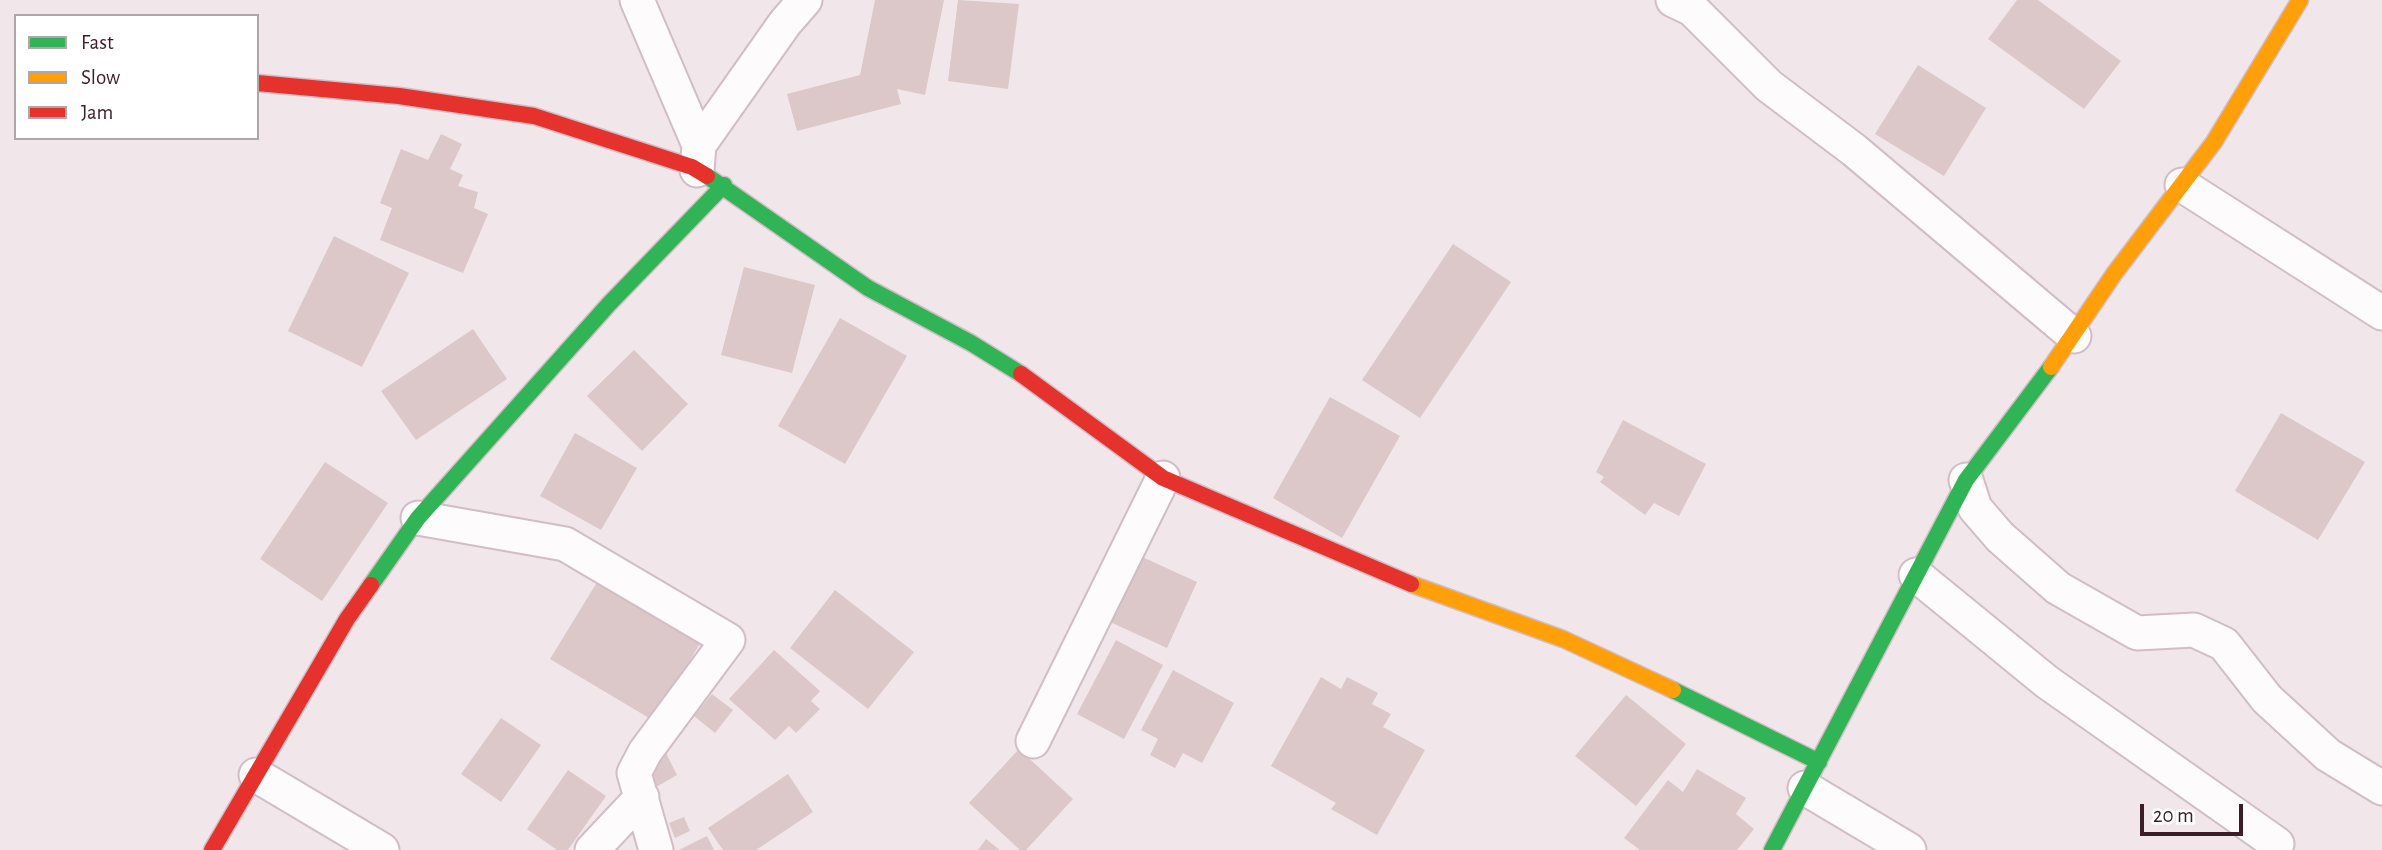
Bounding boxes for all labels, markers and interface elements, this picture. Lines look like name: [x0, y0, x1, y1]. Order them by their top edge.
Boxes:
legend: [14, 14, 259, 140]
text: Fast: [81, 32, 114, 53]
text: Slow: [81, 67, 120, 88]
text: Jam: [81, 102, 113, 123]
scale bar: [2144, 790, 2247, 834]
text: 20 m: [2153, 805, 2194, 826]

